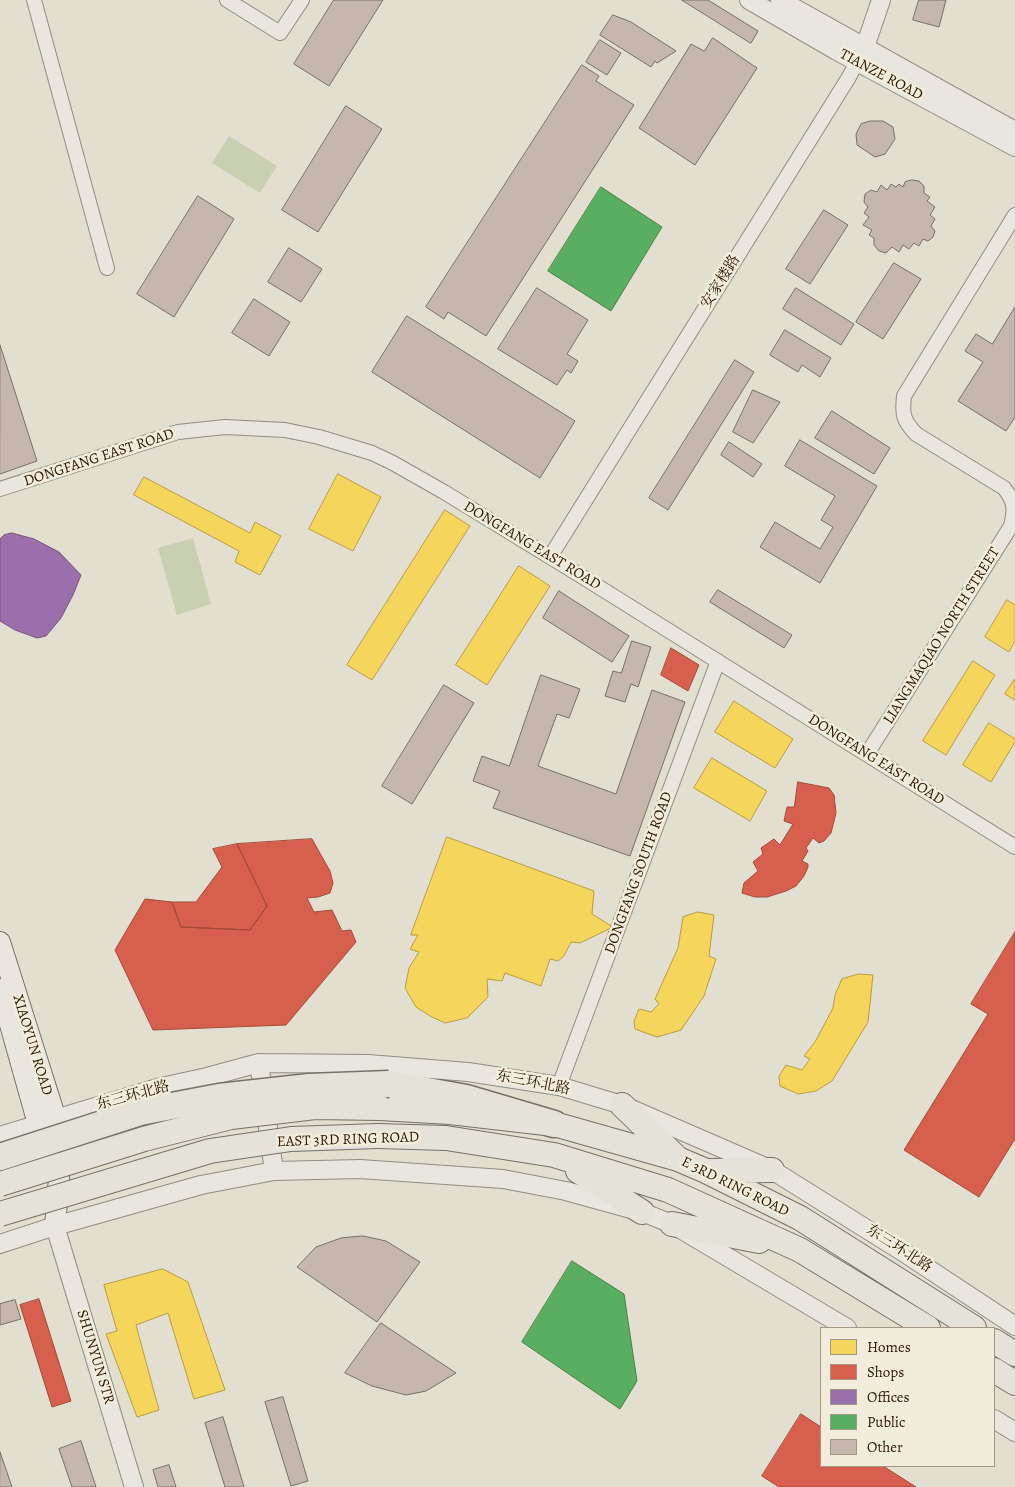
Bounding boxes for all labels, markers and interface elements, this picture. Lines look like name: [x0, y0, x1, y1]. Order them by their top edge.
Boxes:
street label: TIANZE ROAD: [836, 45, 926, 105]
street label: 安家楼路: [697, 252, 745, 312]
street label: DONGFANG EAST ROAD: [22, 425, 176, 491]
street label: DONGFANG EAST ROAD: [460, 498, 604, 594]
street label: LIANGMAQIAO NORTH STREET: [880, 544, 1004, 728]
street label: DONGFANG EAST ROAD: [805, 711, 947, 809]
street label: DONGFANG SOUTH ROAD: [601, 789, 677, 957]
street label: XIAOYUN ROAD: [8, 992, 56, 1098]
street label: 东三环北路: [494, 1067, 572, 1099]
street label: 东三环北路: [94, 1078, 172, 1114]
street label: EAST 3RD RING ROAD: [276, 1129, 420, 1151]
street label: E 3RD RING ROAD: [678, 1153, 792, 1221]
street label: 东三环北路: [863, 1221, 935, 1277]
street label: SHUNYUN STR: [72, 1308, 118, 1406]
legend: [820, 1327, 995, 1467]
text: Homes: [867, 1337, 911, 1357]
text: Shops: [867, 1362, 904, 1382]
text: Offices: [867, 1387, 910, 1407]
text: Public: [867, 1412, 905, 1432]
text: Other: [867, 1437, 903, 1457]

